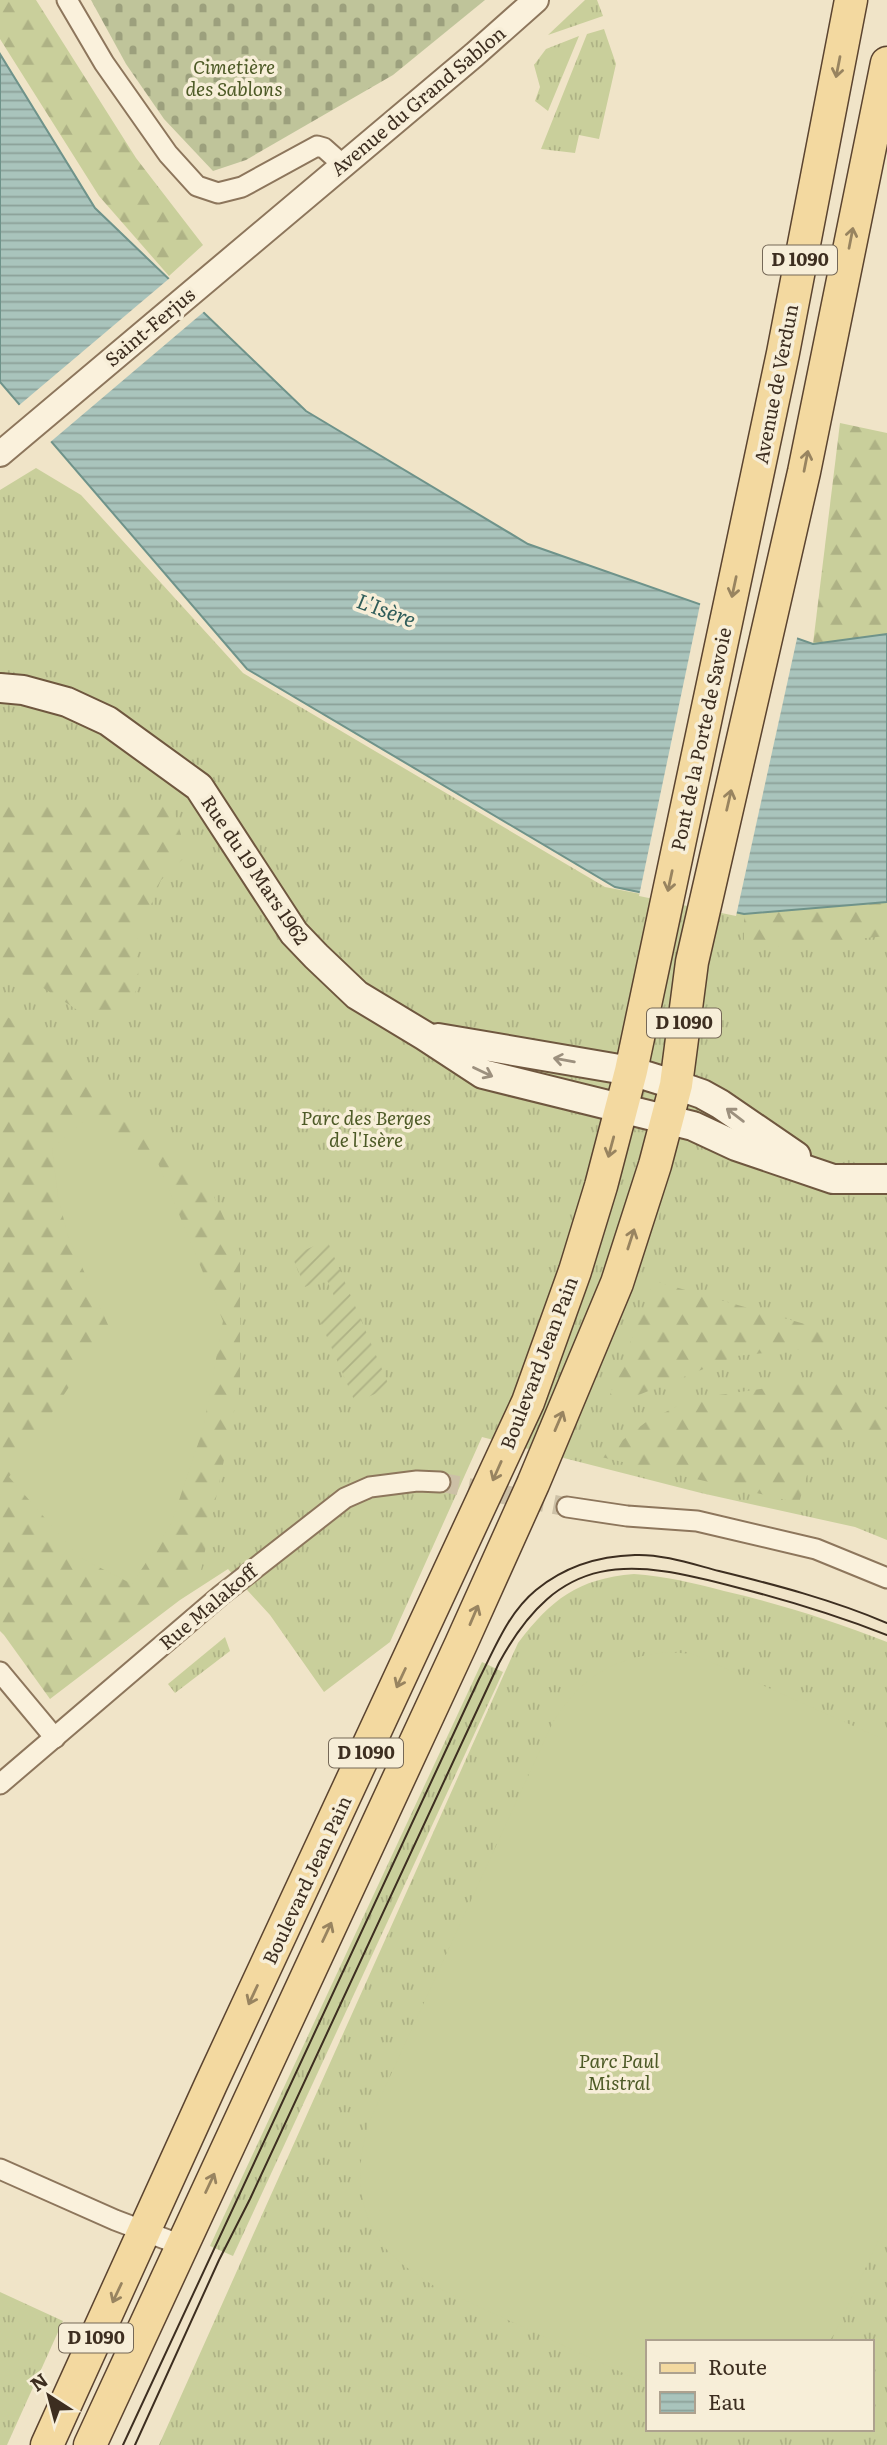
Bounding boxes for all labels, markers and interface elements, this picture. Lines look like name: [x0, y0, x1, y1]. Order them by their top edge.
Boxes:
street label: Avenue du Grand Sablon: [324, 19, 511, 182]
park label: Cimetière des Sablons: [185, 52, 283, 102]
one-way arrow: [830, 55, 844, 78]
one-way arrow: [845, 227, 858, 250]
road number: D 1090: [763, 246, 837, 274]
street label: Saint-Ferjus: [98, 280, 201, 372]
street label: Avenue de Verdun: [746, 302, 804, 466]
one-way arrow: [800, 450, 814, 473]
one-way arrow: [726, 575, 740, 598]
water label: L'Isère: [353, 584, 421, 634]
street label: Pont de la Porte de Savoie: [663, 624, 737, 853]
street label: Rue du 19 Mars 1962: [195, 789, 316, 950]
one-way arrow: [723, 789, 736, 812]
one-way arrow: [662, 869, 676, 892]
road number: D 1090: [647, 1008, 721, 1038]
one-way arrow: [553, 1053, 576, 1066]
one-way arrow: [472, 1066, 493, 1079]
park label: Parc des Berges de l'Isère: [301, 1103, 431, 1153]
one-way arrow: [725, 1108, 744, 1123]
one-way arrow: [604, 1135, 617, 1158]
one-way arrow: [625, 1228, 638, 1250]
street label: Boulevard Jean Pain: [492, 1272, 584, 1453]
one-way arrow: [554, 1410, 567, 1432]
one-way arrow: [490, 1460, 503, 1481]
street label: Rue Malakoff: [152, 1556, 263, 1656]
one-way arrow: [468, 1604, 481, 1626]
one-way arrow: [394, 1666, 407, 1688]
road number: D 1090: [329, 1738, 403, 1768]
street label: Boulevard Jean Pain: [255, 1791, 358, 1969]
one-way arrow: [321, 1922, 334, 1943]
one-way arrow: [246, 1984, 259, 2005]
park label: Parc Paul Mistral: [579, 2046, 660, 2096]
one-way arrow: [204, 2173, 217, 2194]
one-way arrow: [110, 2282, 123, 2303]
road number: D 1090: [59, 2324, 133, 2352]
legend: [646, 2340, 873, 2431]
text: Route: [708, 2350, 767, 2381]
north arrow: [14, 2361, 84, 2431]
text: N: [24, 2365, 53, 2397]
text: Eau: [708, 2385, 746, 2416]

